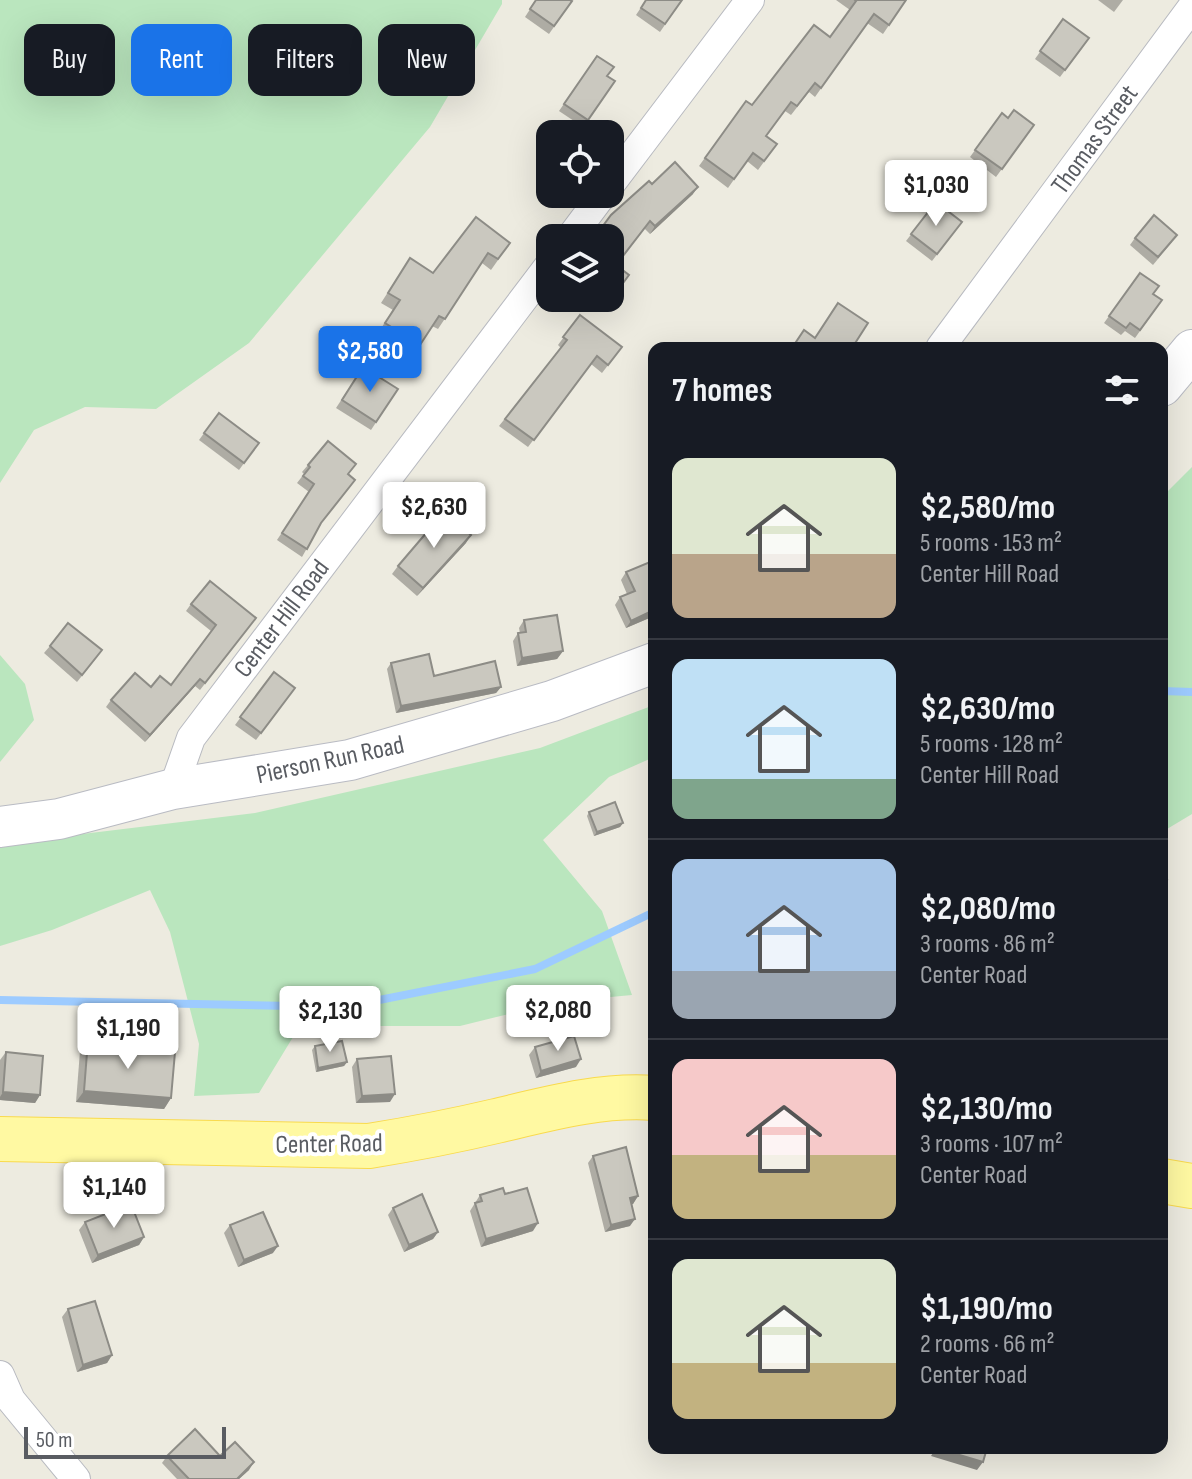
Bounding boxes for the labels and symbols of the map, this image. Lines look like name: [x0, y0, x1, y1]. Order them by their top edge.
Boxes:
street label: Thomas Street: [1045, 79, 1145, 200]
pin: $1,030: [871, 160, 1001, 228]
pin: $2,580: [305, 326, 435, 394]
pin: $2,630: [369, 482, 499, 550]
street label: Center Hill Road: [228, 554, 336, 684]
street label: Pierson Run Road: [254, 730, 407, 791]
pin: $2,080: [493, 985, 623, 1053]
pin: $2,130: [265, 986, 395, 1054]
pin: $1,190: [63, 1003, 193, 1071]
street label: Center Road: [275, 1128, 383, 1161]
pin: $1,140: [49, 1162, 179, 1230]
scale bar: [24, 1423, 226, 1459]

